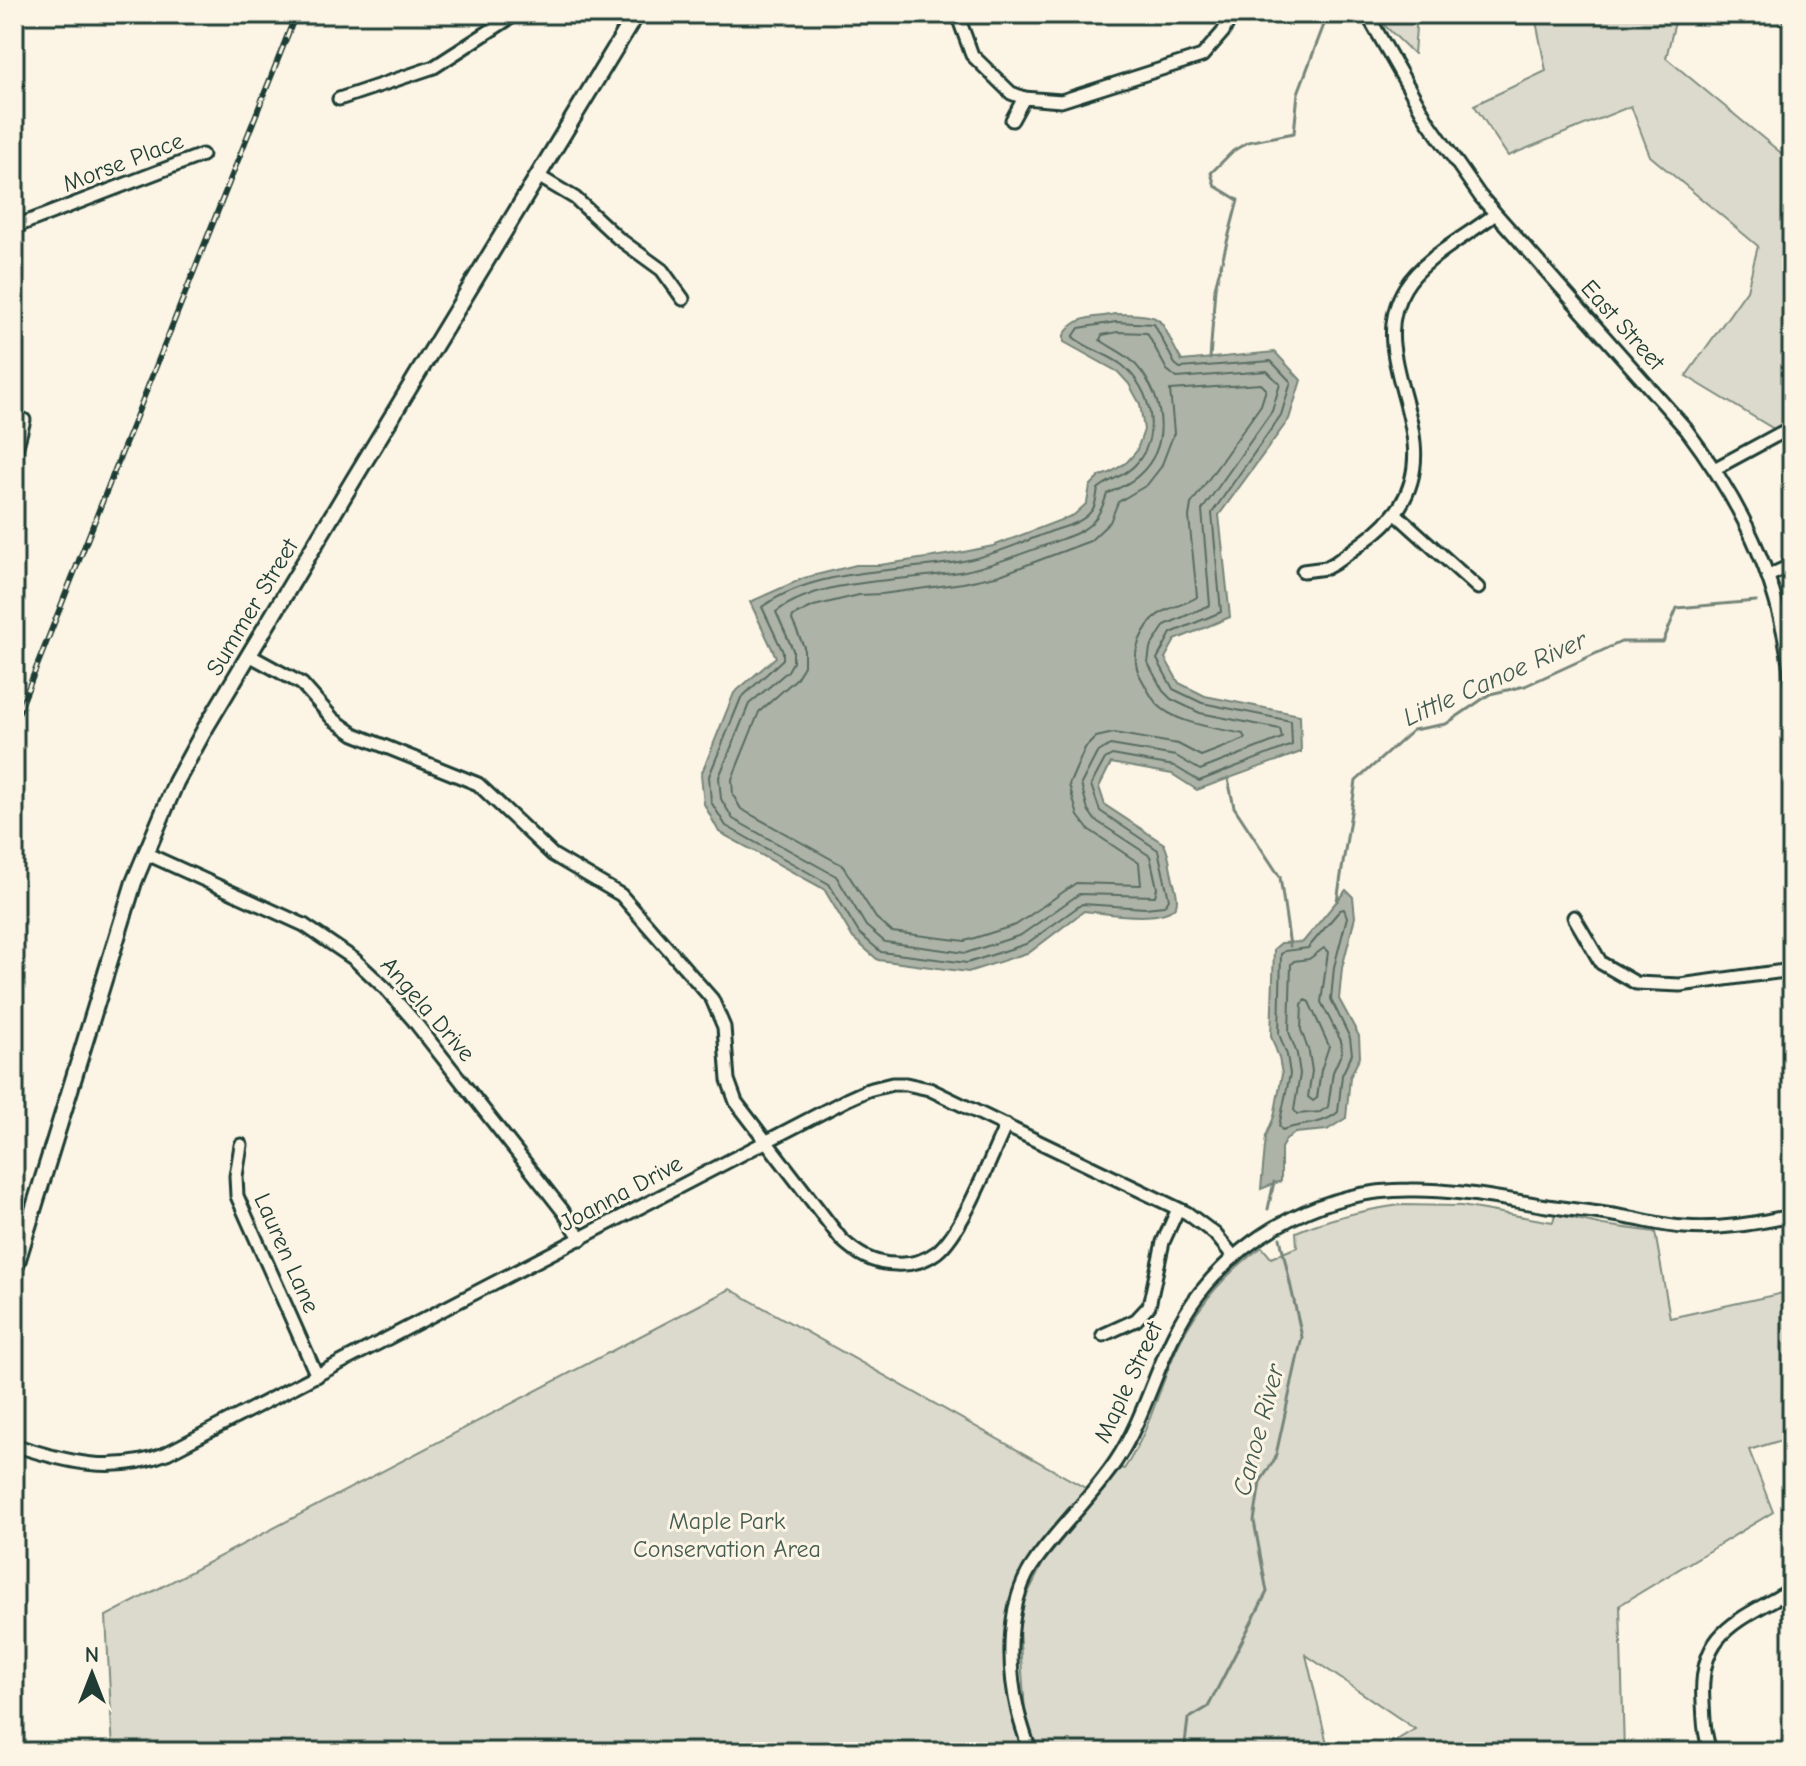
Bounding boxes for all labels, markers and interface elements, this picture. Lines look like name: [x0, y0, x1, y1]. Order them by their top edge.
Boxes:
street label: Morse Place: [59, 126, 187, 198]
street label: East Street: [1575, 274, 1672, 377]
street label: Summer Street: [200, 532, 304, 681]
water label: Little Canoe River: [1399, 624, 1593, 733]
street label: Angela Drive: [375, 951, 481, 1067]
street label: Joanna Drive: [555, 1149, 687, 1237]
street label: Lauren Lane: [248, 1189, 326, 1317]
street label: Maple Street: [1088, 1316, 1169, 1447]
water label: Canoe River: [1227, 1359, 1291, 1499]
park label: Maple Park Conservation Area: [633, 1507, 821, 1563]
north arrow: [52, 1634, 132, 1714]
text: N: [85, 1642, 99, 1668]

